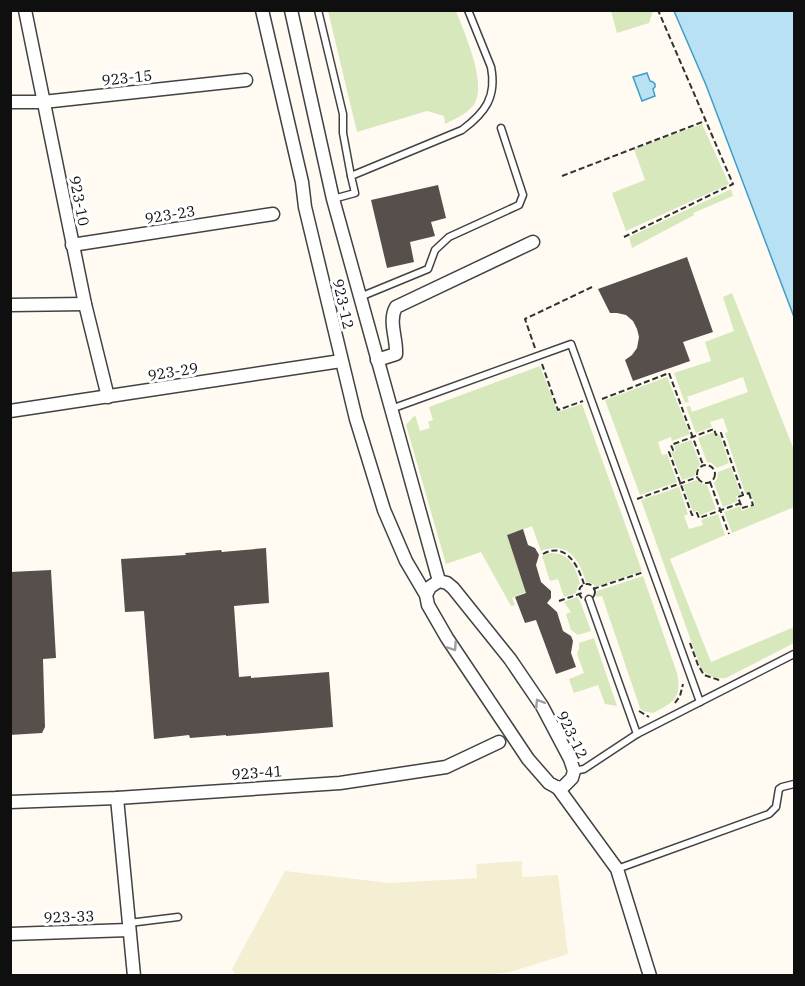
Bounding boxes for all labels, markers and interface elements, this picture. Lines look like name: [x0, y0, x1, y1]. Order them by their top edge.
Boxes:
street label: 923-15: [101, 65, 153, 90]
street label: 923-10: [65, 174, 94, 228]
street label: 923-23: [143, 201, 197, 228]
street label: 923-12: [329, 277, 358, 331]
street label: 923-29: [146, 358, 200, 385]
one-way arrow: [445, 640, 456, 651]
one-way arrow: [535, 699, 546, 710]
street label: 923-12: [553, 708, 592, 762]
street label: 923-41: [231, 761, 283, 784]
street label: 923-33: [43, 906, 95, 927]

